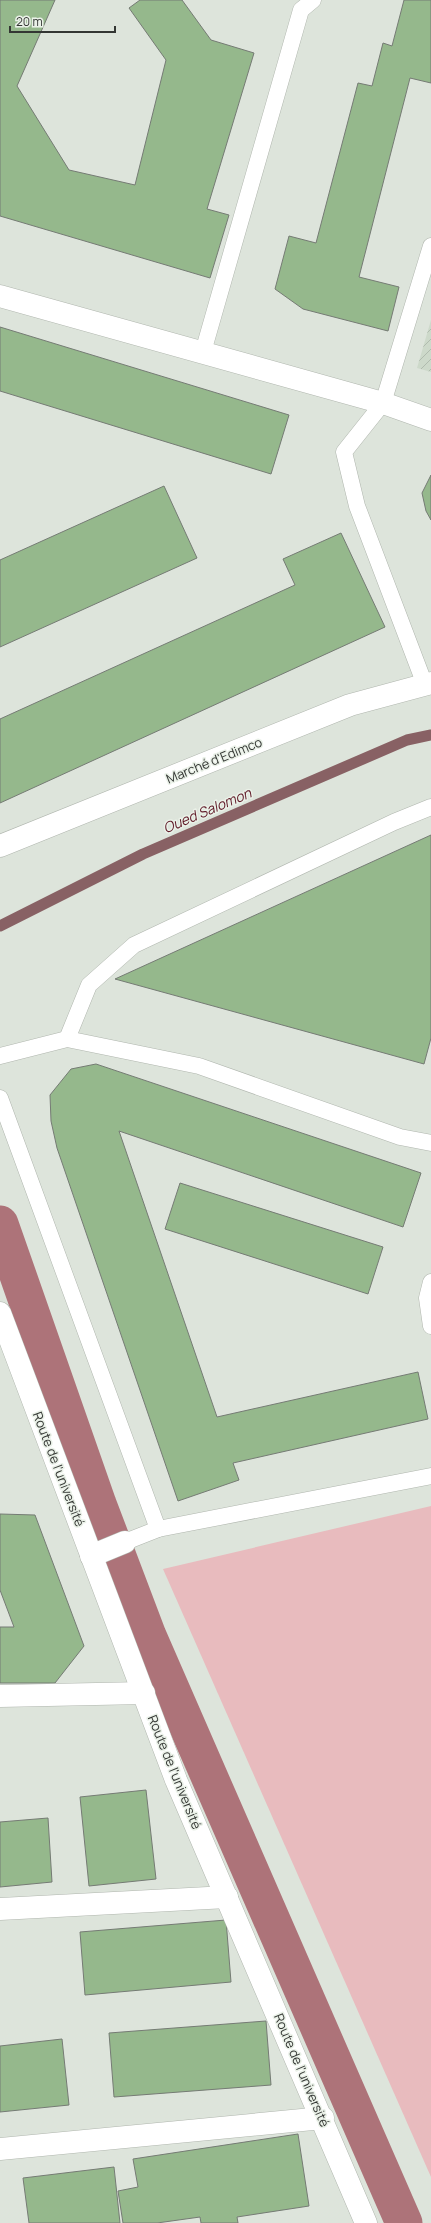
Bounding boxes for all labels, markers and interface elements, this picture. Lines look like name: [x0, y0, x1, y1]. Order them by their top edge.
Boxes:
scale bar: [10, 8, 115, 34]
text: 20 m: [16, 13, 43, 30]
street label: Marché d'Edimco: [163, 732, 265, 787]
water label: Oued Salomon: [160, 783, 255, 837]
street label: Route de l'université: [29, 1409, 89, 1529]
street label: Route de l'université: [144, 1712, 206, 1832]
street label: Route de l'université: [270, 2011, 334, 2130]

